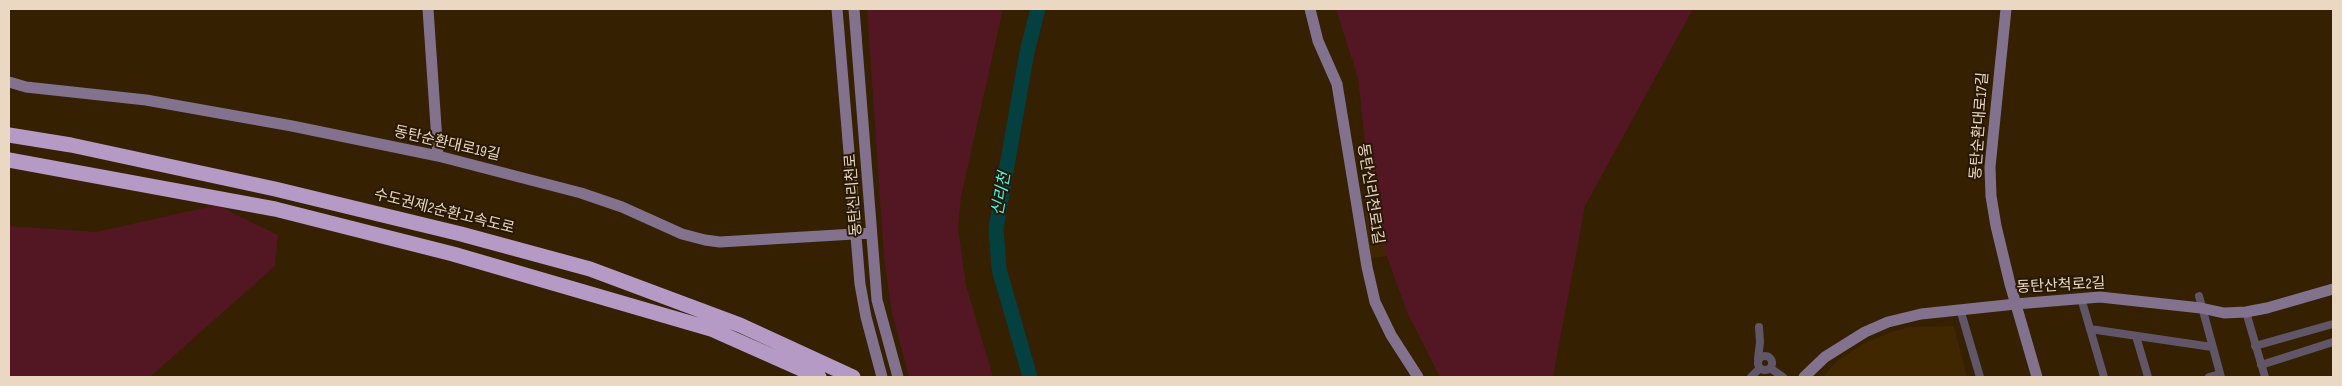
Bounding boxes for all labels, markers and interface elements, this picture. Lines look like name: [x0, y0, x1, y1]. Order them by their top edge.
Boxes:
street label: 동탄순환대로17길: [1967, 72, 1993, 180]
street label: 동탄순환대로19길: [392, 123, 502, 165]
street label: 동탄신리천로1길: [1353, 142, 1387, 246]
street label: 동탄신리천로: [842, 153, 866, 237]
water label: 신리천: [989, 171, 1015, 217]
street label: 수도권제2순환고속도로: [372, 186, 516, 238]
street label: 동탄산척로2길: [2016, 275, 2106, 297]

